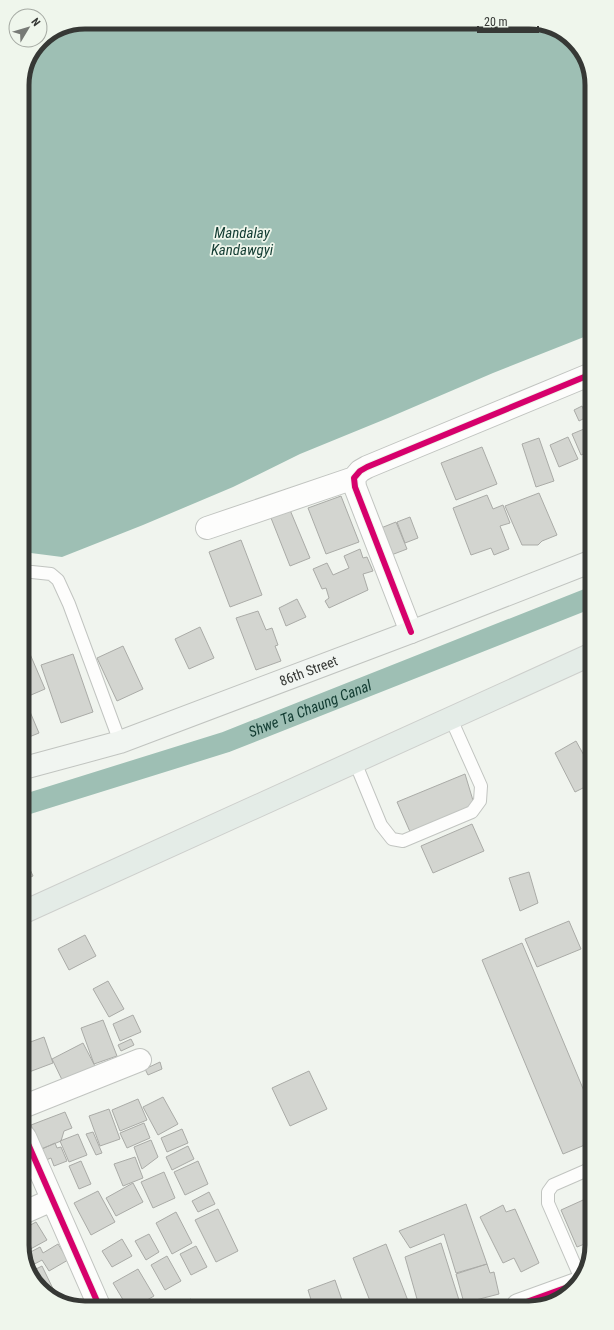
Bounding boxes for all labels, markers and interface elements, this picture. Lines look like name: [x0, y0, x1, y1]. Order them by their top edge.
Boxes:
north arrow: [8, 8, 48, 48]
scale bar: [478, 8, 538, 34]
text: N: [28, 15, 43, 29]
text: 20 m: [484, 15, 508, 29]
water label: Mandalay Kandawgyi: [211, 224, 274, 259]
street label: 86th Street: [277, 653, 340, 689]
water label: Shwe Ta Chaung Canal: [246, 676, 375, 741]

